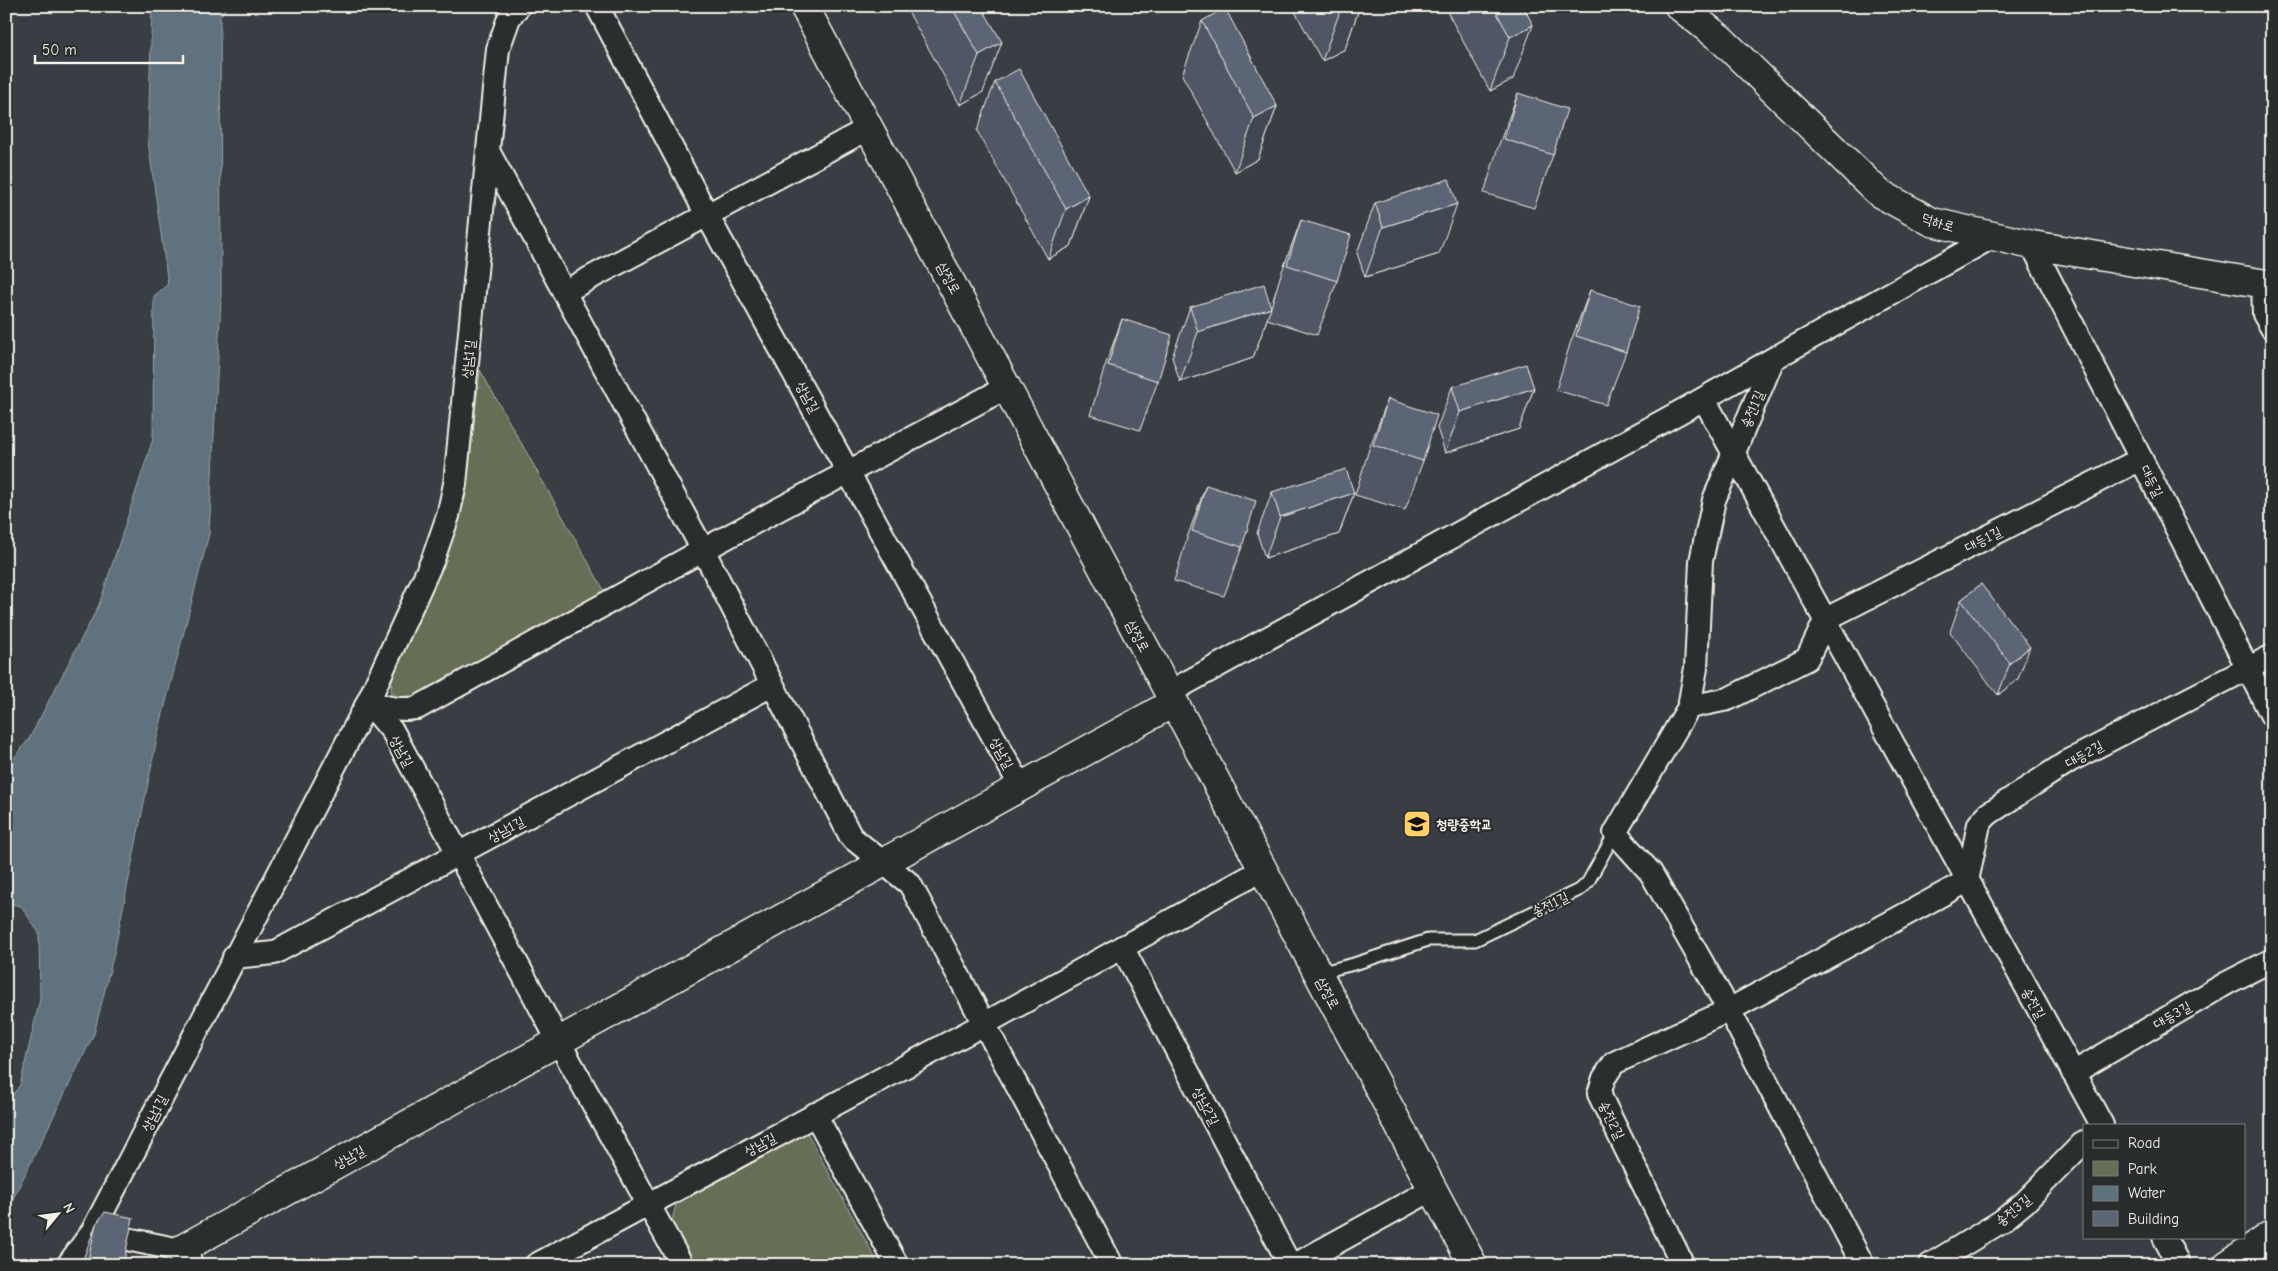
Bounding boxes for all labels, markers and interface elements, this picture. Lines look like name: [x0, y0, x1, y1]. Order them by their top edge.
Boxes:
scale bar: [35, 32, 182, 64]
text: 50 m: [42, 41, 77, 59]
street label: 덕하로: [1919, 209, 1956, 236]
street label: 삼정로: [933, 259, 964, 297]
street label: 상남1길: [458, 338, 479, 380]
street label: 상남길: [792, 378, 824, 417]
street label: 송전1길: [1737, 387, 1768, 431]
street label: 대등길: [2136, 462, 2167, 501]
street label: 대등1길: [1962, 523, 2005, 556]
street label: 삼정로: [1122, 617, 1153, 655]
street label: 상남길: [386, 732, 418, 771]
street label: 상남길: [986, 734, 1018, 773]
street label: 대등2길: [2062, 737, 2107, 772]
school or university icon: 청량중학교: [1402, 809, 1432, 839]
street label: 상남1길: [485, 812, 528, 846]
place label: 청량중학교: [1436, 816, 1492, 833]
street label: 송전1길: [1529, 888, 1572, 921]
street label: 삼정로: [1312, 974, 1343, 1012]
street label: 송전길: [2018, 984, 2050, 1023]
street label: 대등3길: [2150, 997, 2195, 1033]
street label: 상남2길: [1188, 1084, 1223, 1129]
street label: 상남1길: [138, 1091, 171, 1135]
street label: 송전2길: [1595, 1098, 1629, 1143]
legend: [2083, 1124, 2246, 1238]
street label: 상남길: [741, 1129, 780, 1160]
text: Road: [2128, 1134, 2160, 1152]
street label: 상남길: [330, 1141, 369, 1173]
text: Park: [2128, 1160, 2157, 1178]
text: Water: [2128, 1184, 2165, 1202]
north arrow: [32, 1188, 82, 1238]
street label: 송전3길: [1992, 1190, 2035, 1230]
text: N: [59, 1200, 79, 1216]
text: Building: [2128, 1210, 2179, 1228]

